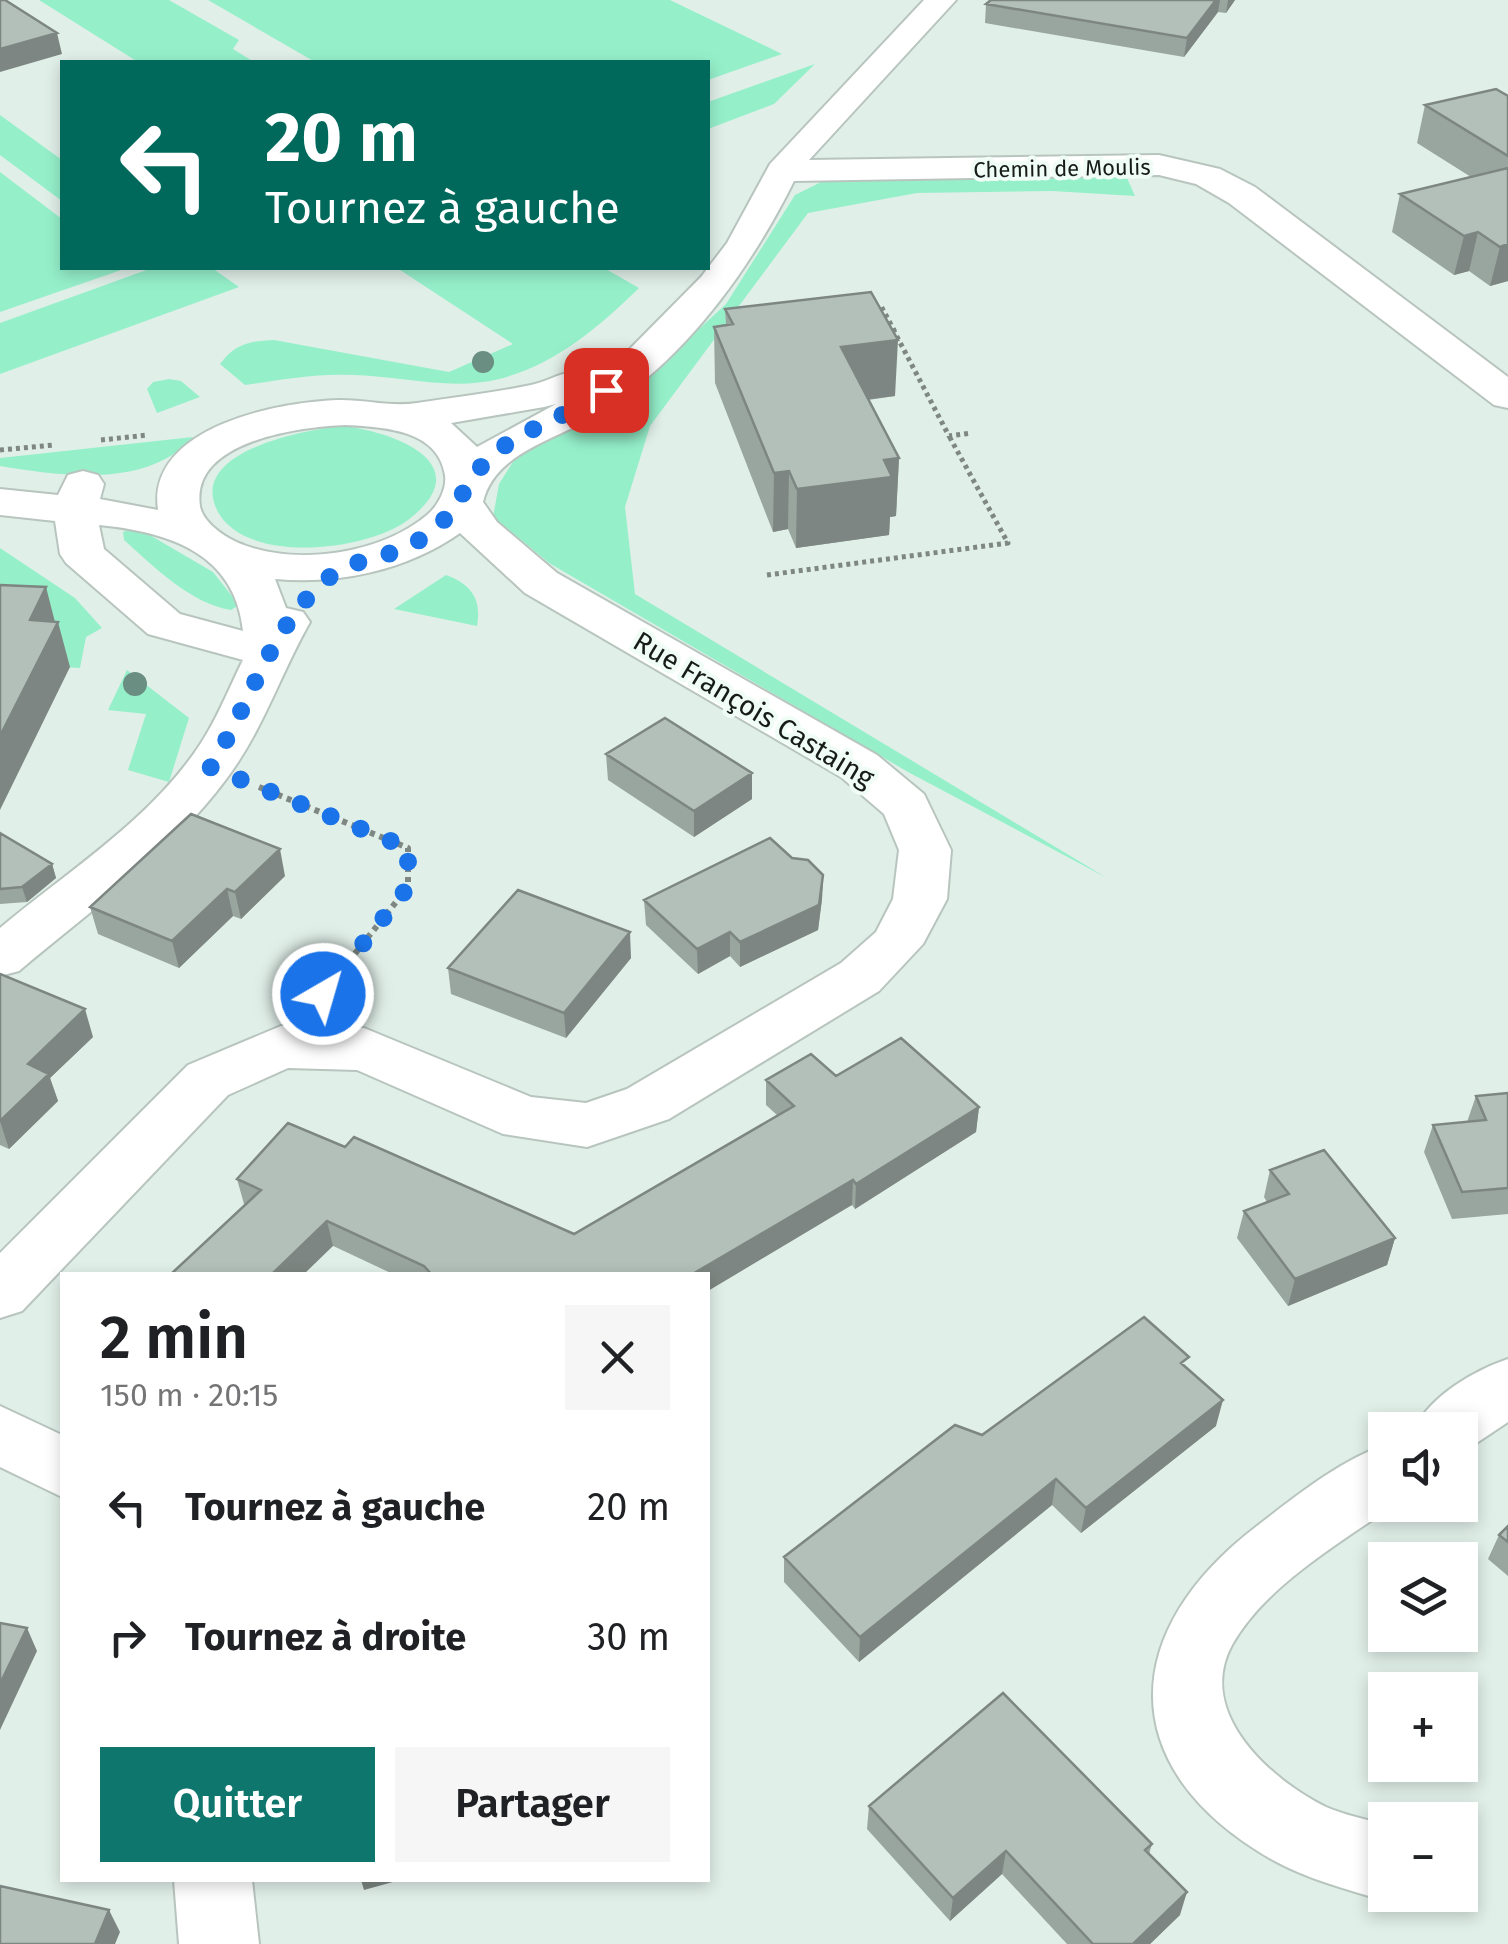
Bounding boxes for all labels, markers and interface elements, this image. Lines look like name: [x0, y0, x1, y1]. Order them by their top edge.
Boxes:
text: 20 m: [265, 96, 418, 180]
icon: left: [100, 100, 230, 230]
street label: Chemin de Moulis: [973, 153, 1151, 184]
text: Tournez à gauche: [265, 181, 620, 235]
pin: [564, 348, 649, 433]
icon: arrive: [579, 363, 634, 418]
street label: Rue François Castaing: [627, 624, 881, 795]
position arrow: [271, 942, 375, 1046]
text: 2 min: [100, 1302, 248, 1374]
button: close: [565, 1305, 670, 1410]
text: 150 m · 20:15: [100, 1376, 278, 1414]
map controls: [1368, 1412, 1478, 1912]
button: sound: [1368, 1412, 1478, 1522]
icon: left: [100, 1480, 155, 1535]
text: Tournez à gauche: [185, 1484, 485, 1530]
text: 20 m: [587, 1484, 670, 1530]
button: layers: [1368, 1542, 1478, 1652]
icon: right: [100, 1610, 155, 1665]
text: Tournez à droite: [185, 1614, 466, 1660]
text: 30 m: [587, 1614, 670, 1660]
button: +: [1368, 1672, 1478, 1782]
button: Quitter: [100, 1747, 375, 1862]
button: Partager: [395, 1747, 670, 1862]
button: −: [1368, 1802, 1478, 1912]

